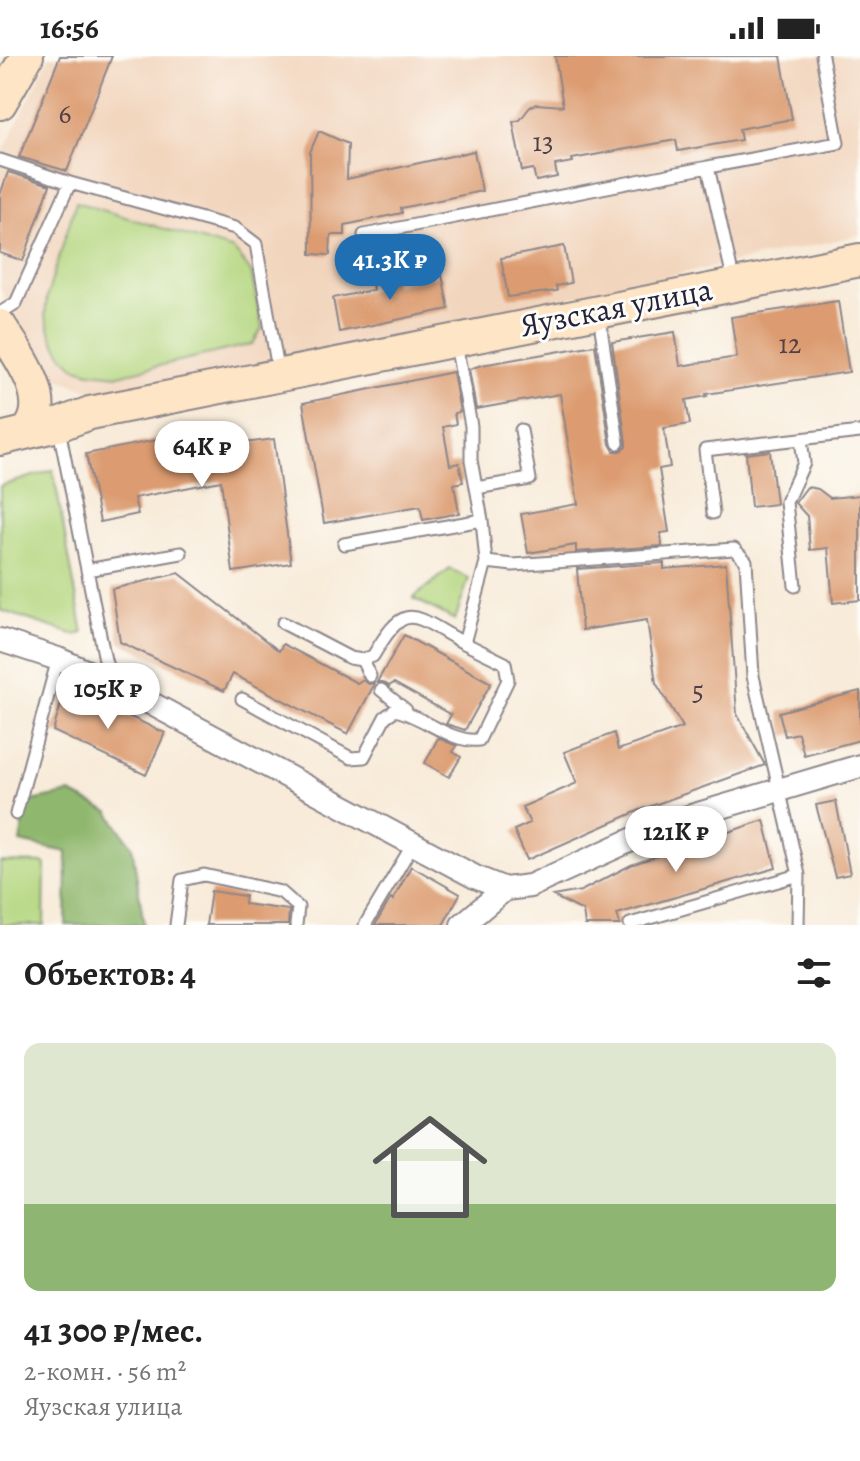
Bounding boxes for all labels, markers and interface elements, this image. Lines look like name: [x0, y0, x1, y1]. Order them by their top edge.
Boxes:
text: 16:56: [40, 8, 99, 48]
house number: 6: [59, 95, 72, 133]
house number: 13: [532, 123, 554, 161]
pin: 41.3K ₽: [316, 234, 464, 302]
text: 41.3K ₽: [353, 242, 427, 277]
street label: Яузская улица: [516, 267, 716, 347]
house number: 12: [779, 325, 801, 363]
pin: 64K ₽: [146, 421, 258, 489]
text: 64K ₽: [172, 429, 232, 464]
pin: 105K ₽: [43, 663, 173, 731]
text: 105K ₽: [74, 671, 142, 706]
house number: 5: [692, 672, 704, 710]
pin: 121K ₽: [611, 806, 741, 874]
text: 121K ₽: [643, 814, 709, 849]
text: Объектов: 4: [24, 950, 196, 997]
icon: filters: [792, 951, 836, 995]
icon: home: [358, 1095, 502, 1239]
text: 41 300 ₽/мес.: [24, 1307, 203, 1354]
text: 2-комн. · 56 m²: [24, 1354, 186, 1389]
text: Яузская улица: [24, 1389, 182, 1424]

